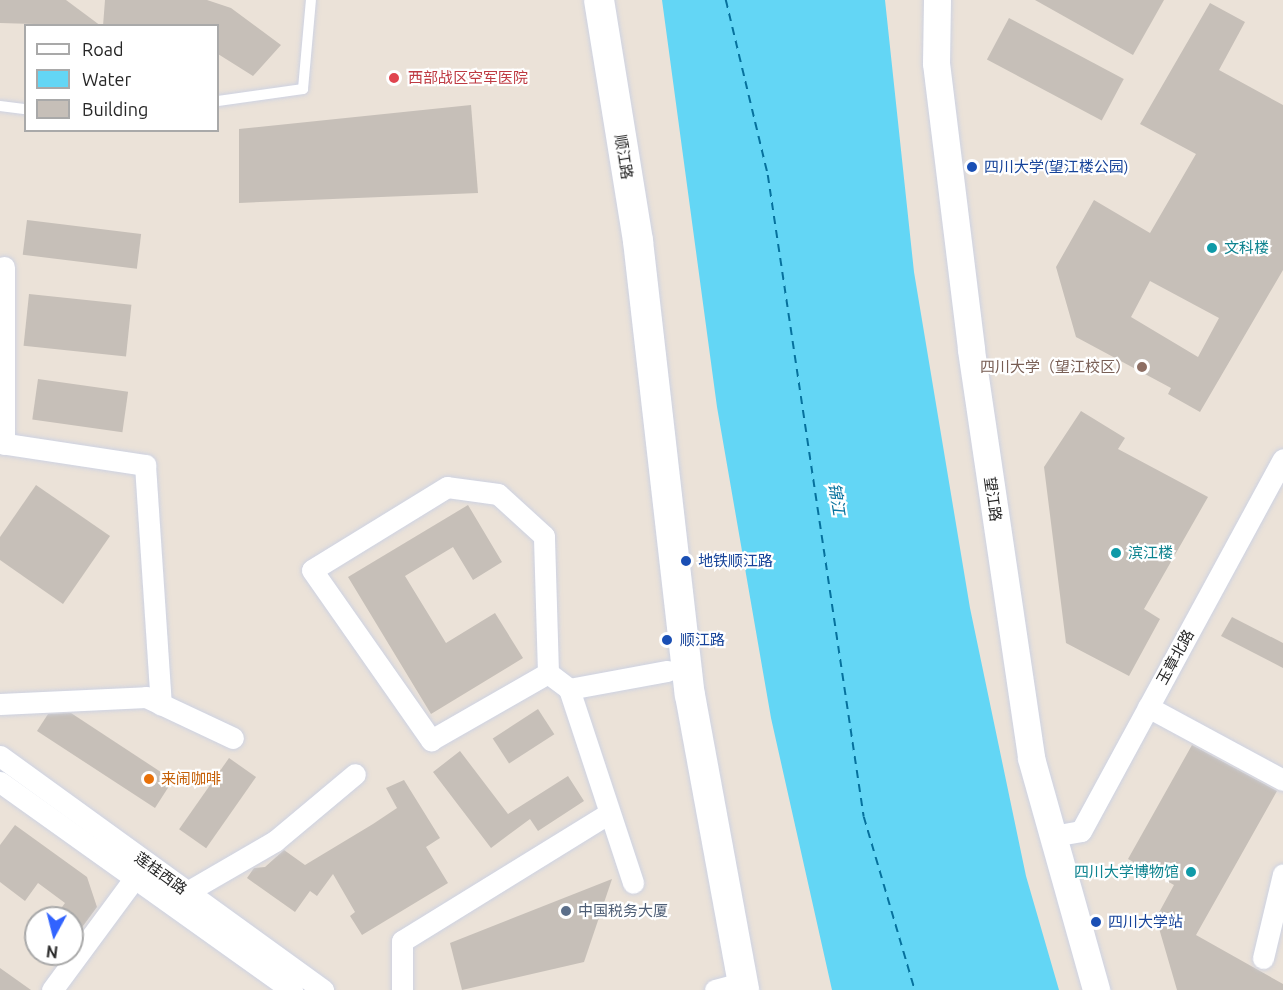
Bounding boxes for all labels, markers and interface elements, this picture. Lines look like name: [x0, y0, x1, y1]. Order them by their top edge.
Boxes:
legend: [24, 24, 219, 132]
text: Road: [82, 39, 124, 59]
text: Water: [82, 69, 131, 89]
marker: 西部战区空军医院: [385, 69, 403, 87]
place label: 西部战区空军医院: [408, 69, 528, 87]
text: Building: [82, 99, 148, 119]
street label: 顺江路: [612, 133, 636, 181]
place label: 四川大学(望江楼公园): [984, 158, 1128, 176]
marker: 四川大学(望江楼公园): [965, 160, 979, 174]
place label: 文科楼: [1224, 239, 1269, 257]
marker: 文科楼: [1205, 241, 1219, 255]
place label: 四川大学（望江校区）: [980, 358, 1130, 376]
marker: 四川大学（望江校区）: [1135, 360, 1149, 374]
street label: 望江路: [981, 475, 1005, 523]
water label: 锦江: [825, 482, 849, 516]
place label: 滨江楼: [1128, 544, 1173, 562]
marker: 滨江楼: [1109, 546, 1123, 560]
place label: 地铁顺江路: [698, 552, 773, 570]
marker: 地铁顺江路: [679, 554, 693, 568]
street label: 玉章北路: [1153, 626, 1197, 688]
marker: 顺江路: [658, 631, 676, 649]
place label: 顺江路: [680, 631, 725, 649]
place label: 来闹咖啡: [161, 770, 221, 788]
marker: 来闹咖啡: [142, 772, 156, 786]
street label: 莲桂西路: [131, 848, 191, 898]
place label: 四川大学博物馆: [1074, 863, 1179, 881]
marker: 四川大学博物馆: [1184, 865, 1198, 879]
place label: 中国税务大厦: [578, 902, 668, 920]
marker: 中国税务大厦: [559, 904, 573, 918]
north arrow: [24, 906, 84, 966]
place label: 四川大学站: [1108, 913, 1183, 931]
marker: 四川大学站: [1089, 915, 1103, 929]
text: N: [45, 942, 59, 962]

